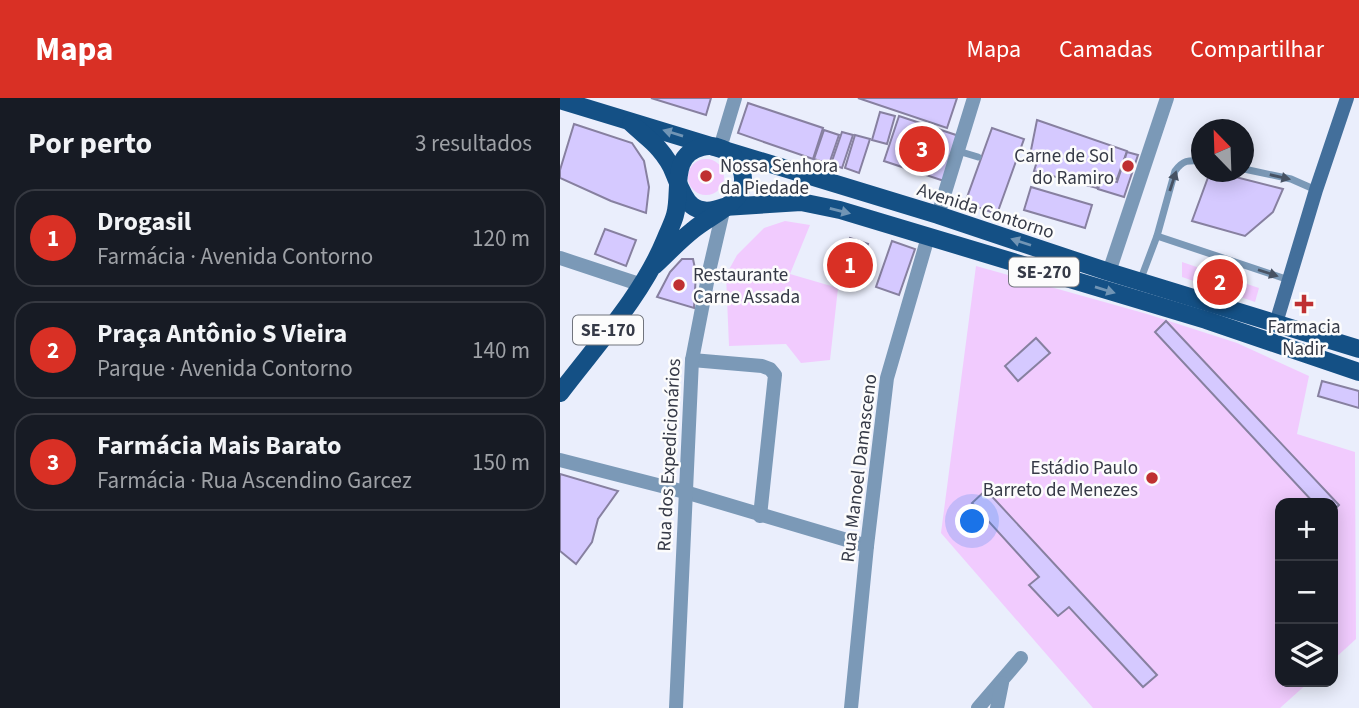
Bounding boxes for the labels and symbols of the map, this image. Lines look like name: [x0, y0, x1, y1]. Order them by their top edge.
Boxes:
north arrow: [1191, 119, 1254, 182]
pin: 3: [899, 123, 945, 175]
one-way arrow: [662, 128, 683, 138]
place label: Carne de Sol do Ramiro: [1014, 143, 1114, 192]
place label: Nossa Senhora da Piedade: [720, 153, 838, 202]
marker: Carne de Sol do Ramiro: [1120, 158, 1136, 174]
marker: Nossa Senhora da Piedade: [698, 168, 714, 184]
one-way arrow: [1168, 170, 1179, 191]
one-way arrow: [1269, 172, 1291, 183]
street label: Avenida Contorno: [914, 177, 1058, 246]
one-way arrow: [829, 206, 851, 217]
one-way arrow: [1010, 237, 1031, 247]
pin: 1: [827, 239, 873, 291]
pin: 2: [1197, 256, 1243, 308]
road number: SE-270: [1009, 258, 1079, 286]
place label: Restaurante Carne Assada: [693, 262, 800, 311]
one-way arrow: [1258, 268, 1279, 279]
marker: Restaurante Carne Assada: [671, 277, 687, 293]
one-way arrow: [1095, 285, 1116, 295]
marker: Farmacia Nadir: [1296, 296, 1312, 312]
place label: Farmacia Nadir: [1267, 314, 1341, 363]
road number: SE-170: [573, 316, 643, 344]
street label: Rua dos Expedicionários: [651, 358, 688, 552]
street label: Rua Manoel Damasceno: [835, 372, 884, 564]
place label: Estádio Paulo Barreto de Menezes: [983, 455, 1138, 504]
marker: Estádio Paulo Barreto de Menezes: [1144, 470, 1160, 486]
your location: [955, 504, 989, 538]

